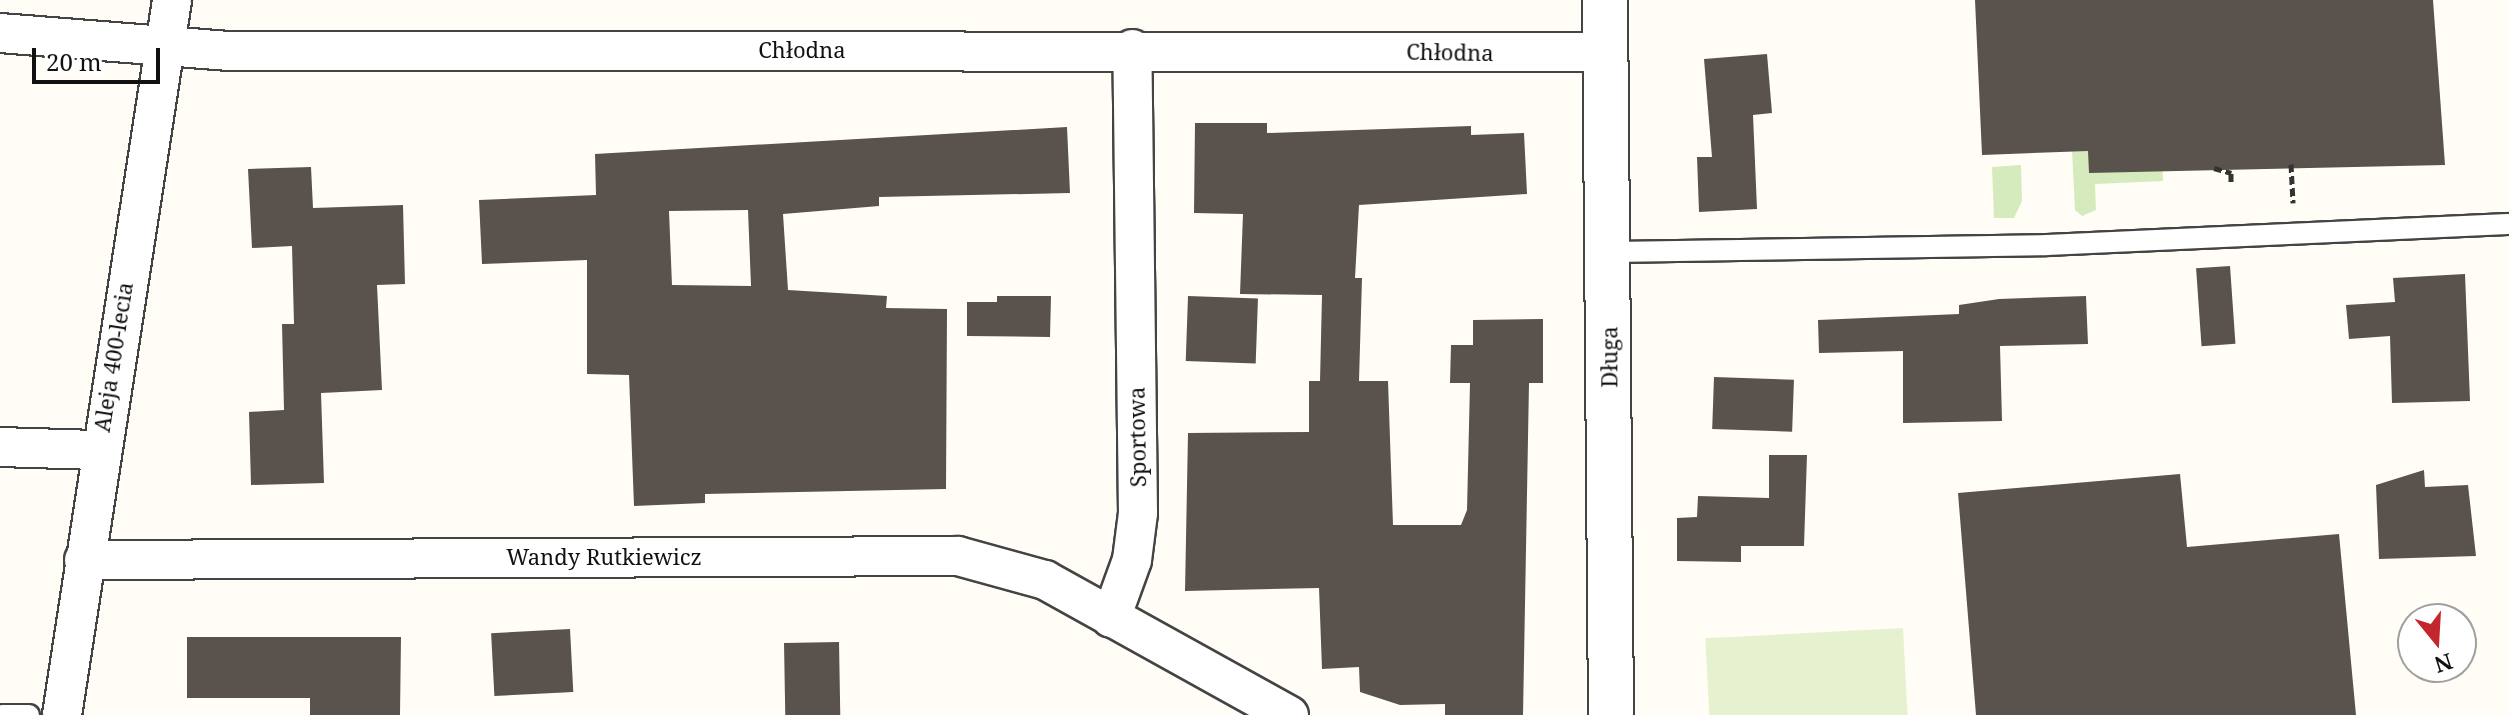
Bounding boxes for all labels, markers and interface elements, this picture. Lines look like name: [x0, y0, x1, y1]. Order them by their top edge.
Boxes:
scale bar: [36, 32, 164, 82]
street label: Chłodna: [758, 37, 846, 63]
street label: Chłodna: [1406, 38, 1494, 66]
text: 20 m: [46, 45, 102, 78]
street label: Aleja 400-lecia: [88, 280, 138, 434]
street label: Długa: [1596, 326, 1622, 388]
street label: Sportowa: [1123, 387, 1151, 487]
street label: Wandy Rutkiewicz: [506, 544, 702, 570]
north arrow: [2397, 603, 2477, 683]
text: N: [2431, 647, 2457, 681]

